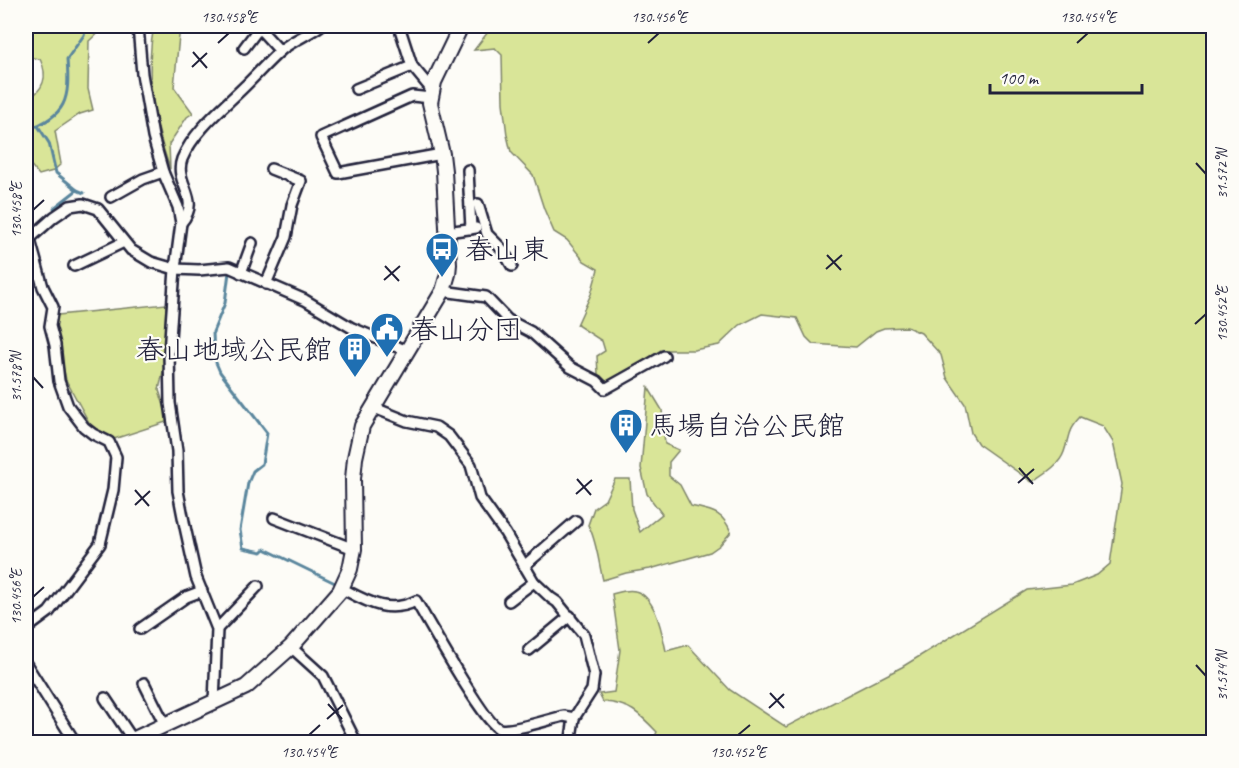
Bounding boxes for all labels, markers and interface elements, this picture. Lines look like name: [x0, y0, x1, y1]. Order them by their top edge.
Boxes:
text: 130.458°E: [201, 8, 259, 27]
text: 130.456°E: [631, 8, 689, 27]
text: 130.454°E: [1060, 8, 1118, 27]
scale bar: [990, 57, 1142, 95]
text: 100 m: [999, 67, 1040, 89]
text: 31.572°N: [1213, 146, 1232, 199]
text: 130.458°E: [7, 180, 26, 238]
bus stop icon: 春山東: [424, 231, 460, 278]
place label: 春山東: [465, 232, 549, 267]
text: 130.452°E: [1213, 284, 1232, 342]
public building icon: 春山分団: [369, 311, 405, 358]
place label: 春山分団: [410, 312, 522, 347]
building icon: 春山地域公民館: [337, 331, 373, 378]
place label: 春山地域公民館: [136, 332, 332, 367]
text: 31.578°N: [7, 349, 26, 402]
building icon: 馬場自治公民館: [608, 407, 644, 454]
place label: 馬場自治公民館: [649, 408, 845, 443]
text: 130.456°E: [7, 567, 26, 625]
text: 31.574°N: [1213, 648, 1232, 701]
text: 130.454°E: [281, 743, 339, 762]
text: 130.452°E: [710, 743, 768, 762]

